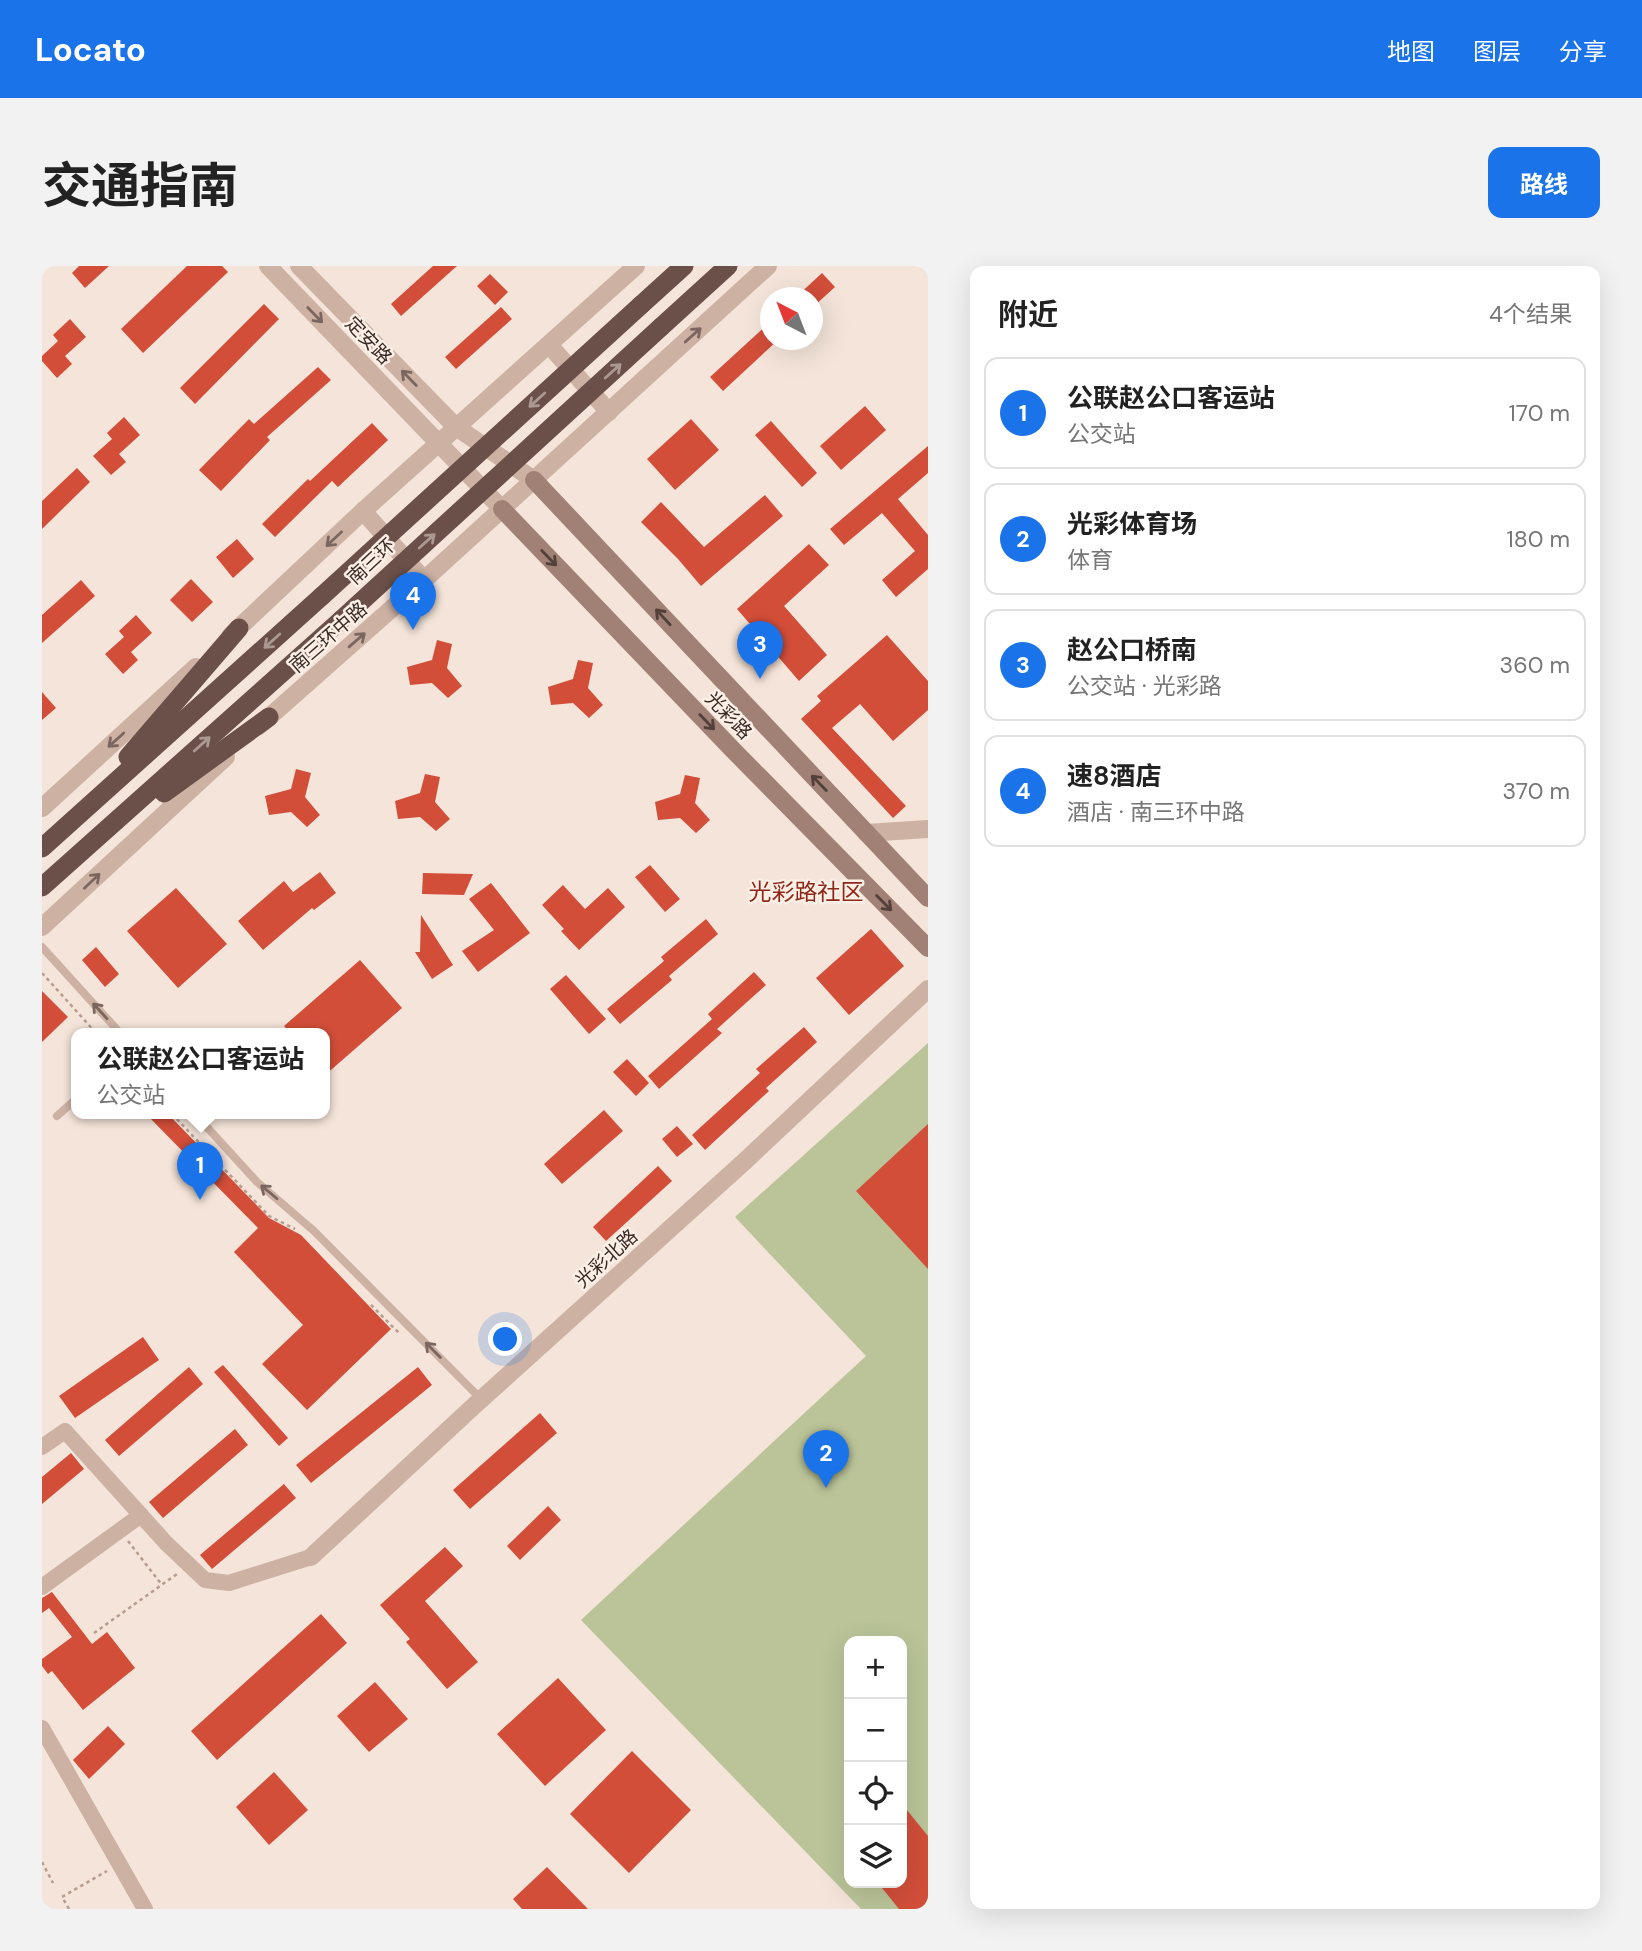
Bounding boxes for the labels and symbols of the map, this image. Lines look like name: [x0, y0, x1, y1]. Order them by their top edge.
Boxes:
north arrow: [760, 287, 823, 350]
one-way arrow: [307, 306, 324, 323]
street label: 定安路: [340, 311, 397, 370]
one-way arrow: [684, 326, 701, 343]
one-way arrow: [604, 362, 621, 379]
one-way arrow: [400, 370, 417, 387]
one-way arrow: [529, 392, 546, 409]
one-way arrow: [326, 530, 343, 547]
one-way arrow: [418, 532, 435, 549]
street label: 南三环: [342, 533, 401, 590]
one-way arrow: [541, 549, 558, 566]
pin: 4: [390, 572, 436, 630]
street label: 南三环中路: [284, 597, 372, 678]
one-way arrow: [654, 609, 671, 626]
pin: 3: [737, 621, 783, 679]
one-way arrow: [348, 631, 365, 648]
one-way arrow: [263, 633, 281, 649]
street label: 光彩路: [700, 686, 757, 745]
one-way arrow: [698, 714, 715, 731]
one-way arrow: [107, 732, 125, 748]
one-way arrow: [193, 736, 211, 752]
one-way arrow: [810, 775, 827, 792]
one-way arrow: [83, 873, 101, 889]
district label: 光彩路社区: [749, 877, 864, 907]
one-way arrow: [875, 895, 892, 912]
one-way arrow: [92, 1003, 109, 1020]
pin: 1: [177, 1142, 223, 1200]
one-way arrow: [261, 1185, 279, 1200]
street label: 光彩北路: [570, 1224, 643, 1293]
your location: [488, 1322, 522, 1356]
one-way arrow: [425, 1342, 442, 1359]
pin: 2: [803, 1430, 849, 1488]

